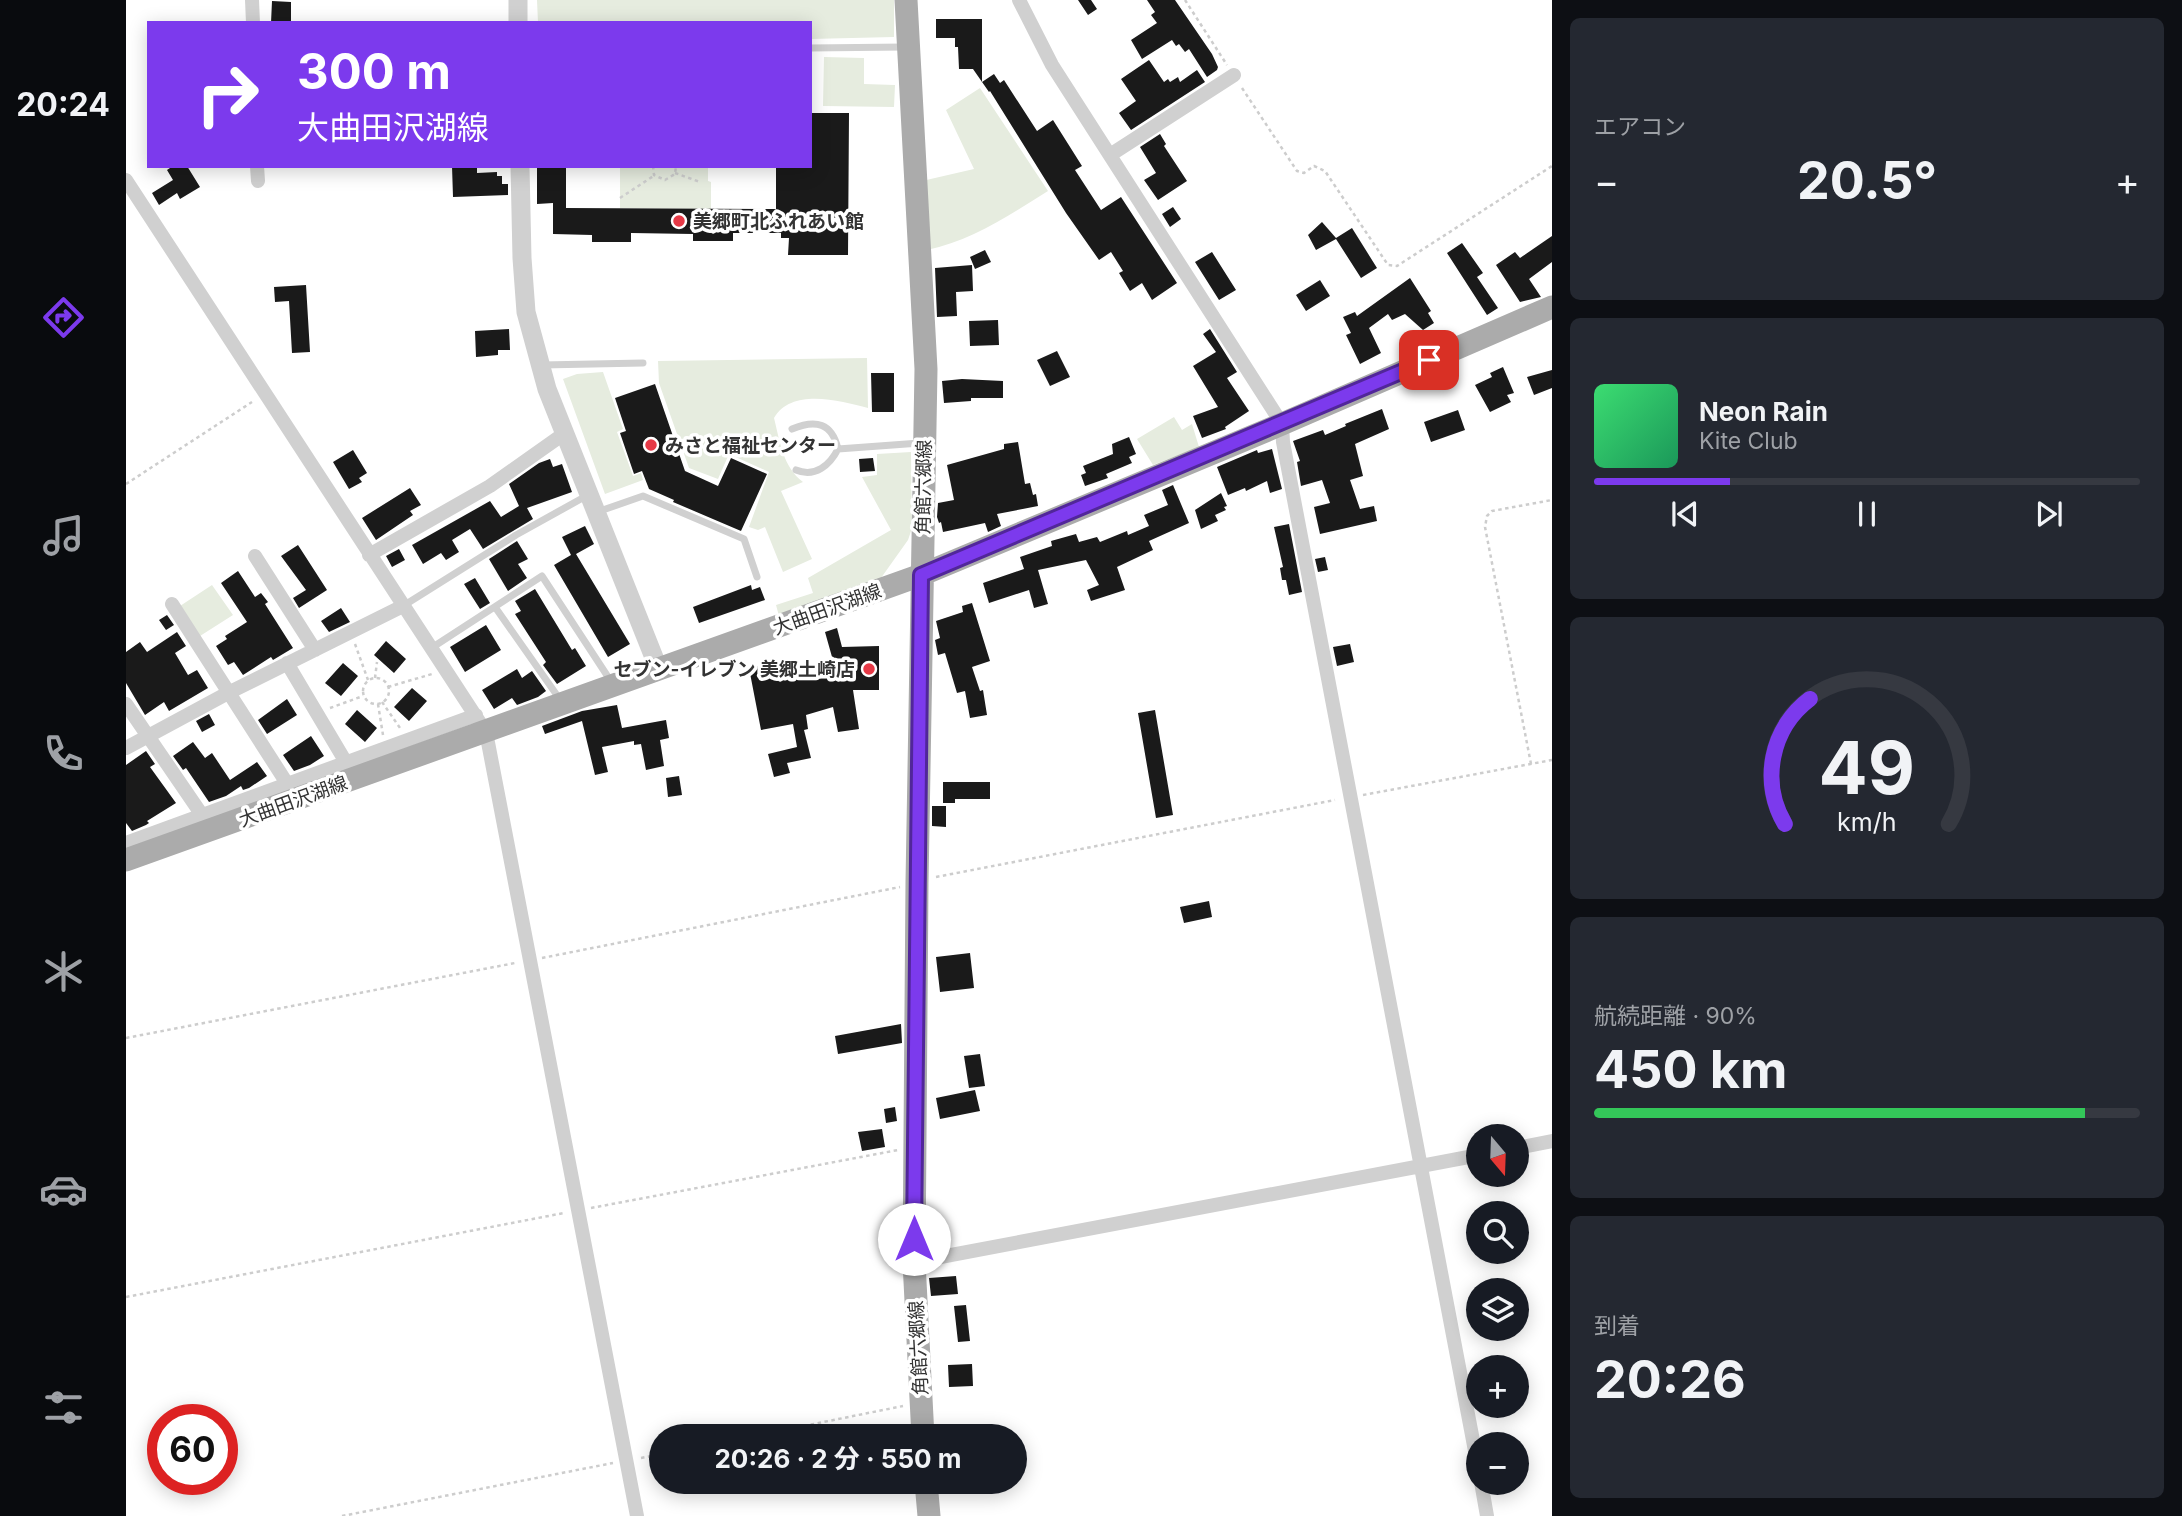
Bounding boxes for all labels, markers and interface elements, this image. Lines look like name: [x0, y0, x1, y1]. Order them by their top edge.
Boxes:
text: 300 m: [297, 42, 451, 101]
icon: right: [182, 49, 273, 140]
text: 20:24: [16, 85, 110, 124]
text: 大曲田沢湖線: [297, 108, 489, 147]
text: エアコン: [1594, 113, 1686, 141]
text: 20.5°: [1797, 149, 1937, 212]
text: −: [1594, 158, 1619, 204]
text: +: [2115, 158, 2140, 204]
place label: 美郷町北ふれあい館: [693, 210, 864, 233]
marker: 美郷町北ふれあい館: [671, 213, 687, 229]
icon: directions: [39, 293, 88, 342]
pin: [1399, 330, 1459, 390]
icon: arrive: [1410, 341, 1448, 379]
text: Neon Rain: [1699, 396, 1828, 427]
text: Kite Club: [1699, 427, 1798, 455]
place label: みさと福祉センター: [665, 434, 836, 457]
marker: みさと福祉センター: [643, 437, 659, 453]
street label: 角館六郷線: [911, 439, 936, 535]
icon: previous: [1666, 495, 1704, 533]
icon: pause: [1848, 495, 1886, 533]
icon: next: [2030, 495, 2068, 533]
icon: music: [39, 511, 88, 560]
street label: 大曲田沢湖線: [770, 579, 885, 640]
place label: セブン-イレブン 美郷土崎店: [614, 658, 855, 681]
marker: セブン-イレブン 美郷土崎店: [861, 661, 877, 677]
text: 49: [1819, 723, 1915, 812]
icon: phone: [39, 729, 88, 778]
street label: 大曲田沢湖線: [236, 771, 351, 832]
text: km/h: [1837, 807, 1897, 837]
icon: climate: [39, 947, 88, 996]
text: 航続距離 · 90%: [1594, 1002, 1757, 1030]
text: 450 km: [1594, 1038, 1787, 1101]
north arrow: [1466, 1124, 1530, 1186]
map controls: [1466, 1124, 1529, 1495]
icon: car: [39, 1165, 88, 1214]
button: search: [1466, 1201, 1529, 1264]
position arrow: [877, 1202, 951, 1276]
button: layers: [1466, 1278, 1529, 1341]
street label: 角館六郷線: [905, 1300, 932, 1396]
text: 到着: [1594, 1312, 1640, 1340]
text: 20:26: [1594, 1348, 1746, 1411]
button: +: [1466, 1355, 1529, 1418]
icon: filters: [39, 1383, 88, 1432]
speed limit sign: 60: [147, 1404, 238, 1495]
button: −: [1466, 1432, 1529, 1495]
text: 20:26 · 2 分 · 550 m: [714, 1443, 962, 1474]

